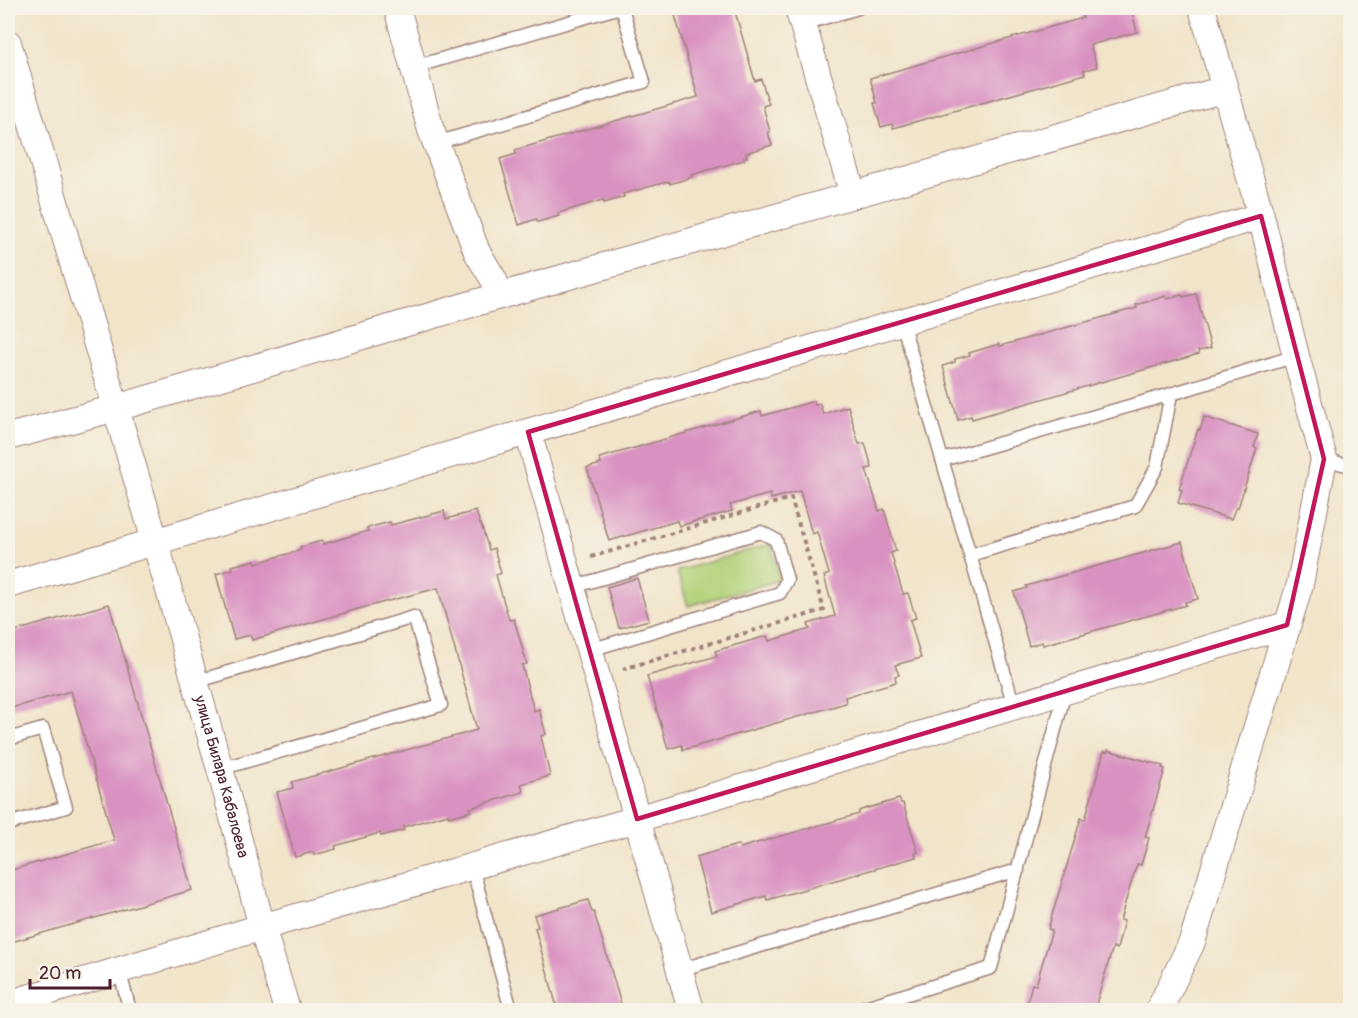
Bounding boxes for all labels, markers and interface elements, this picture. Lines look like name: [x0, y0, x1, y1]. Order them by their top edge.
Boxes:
street label: улица Билара Кабалоева: [189, 692, 253, 860]
scale bar: [30, 952, 110, 990]
text: 20 m: [39, 962, 81, 985]

